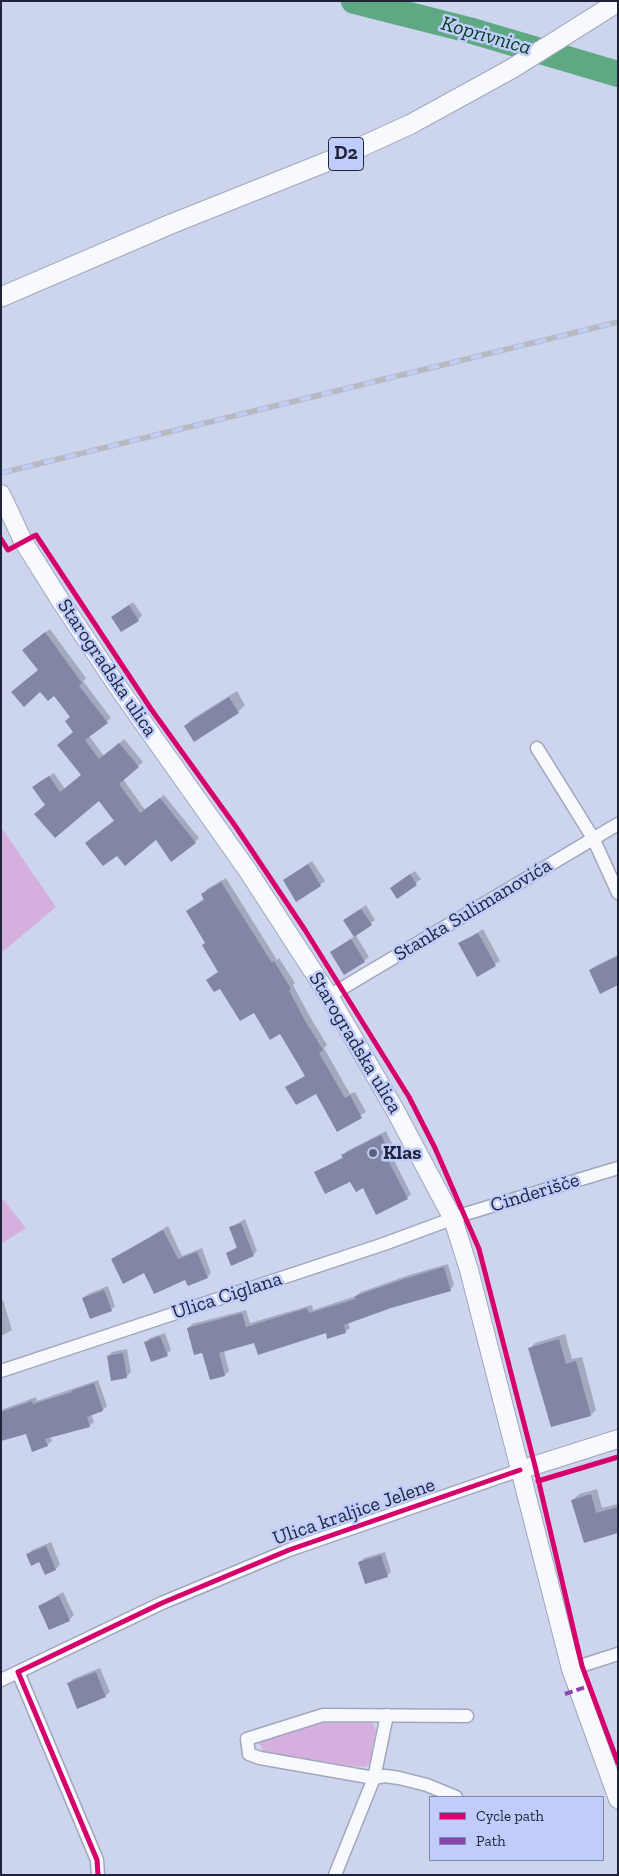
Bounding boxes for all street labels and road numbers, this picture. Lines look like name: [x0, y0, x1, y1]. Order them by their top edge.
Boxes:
road number: D2: [328, 138, 364, 170]
street label: Starogradska ulica: [52, 595, 162, 741]
street label: Stanka Sulimanovića: [390, 853, 556, 967]
street label: Starogradska ulica: [303, 968, 407, 1118]
street label: Cinderišče: [488, 1168, 582, 1218]
street label: Ulica Ciglana: [169, 1267, 285, 1325]
street label: Ulica kraljice Jelene: [270, 1473, 438, 1551]

